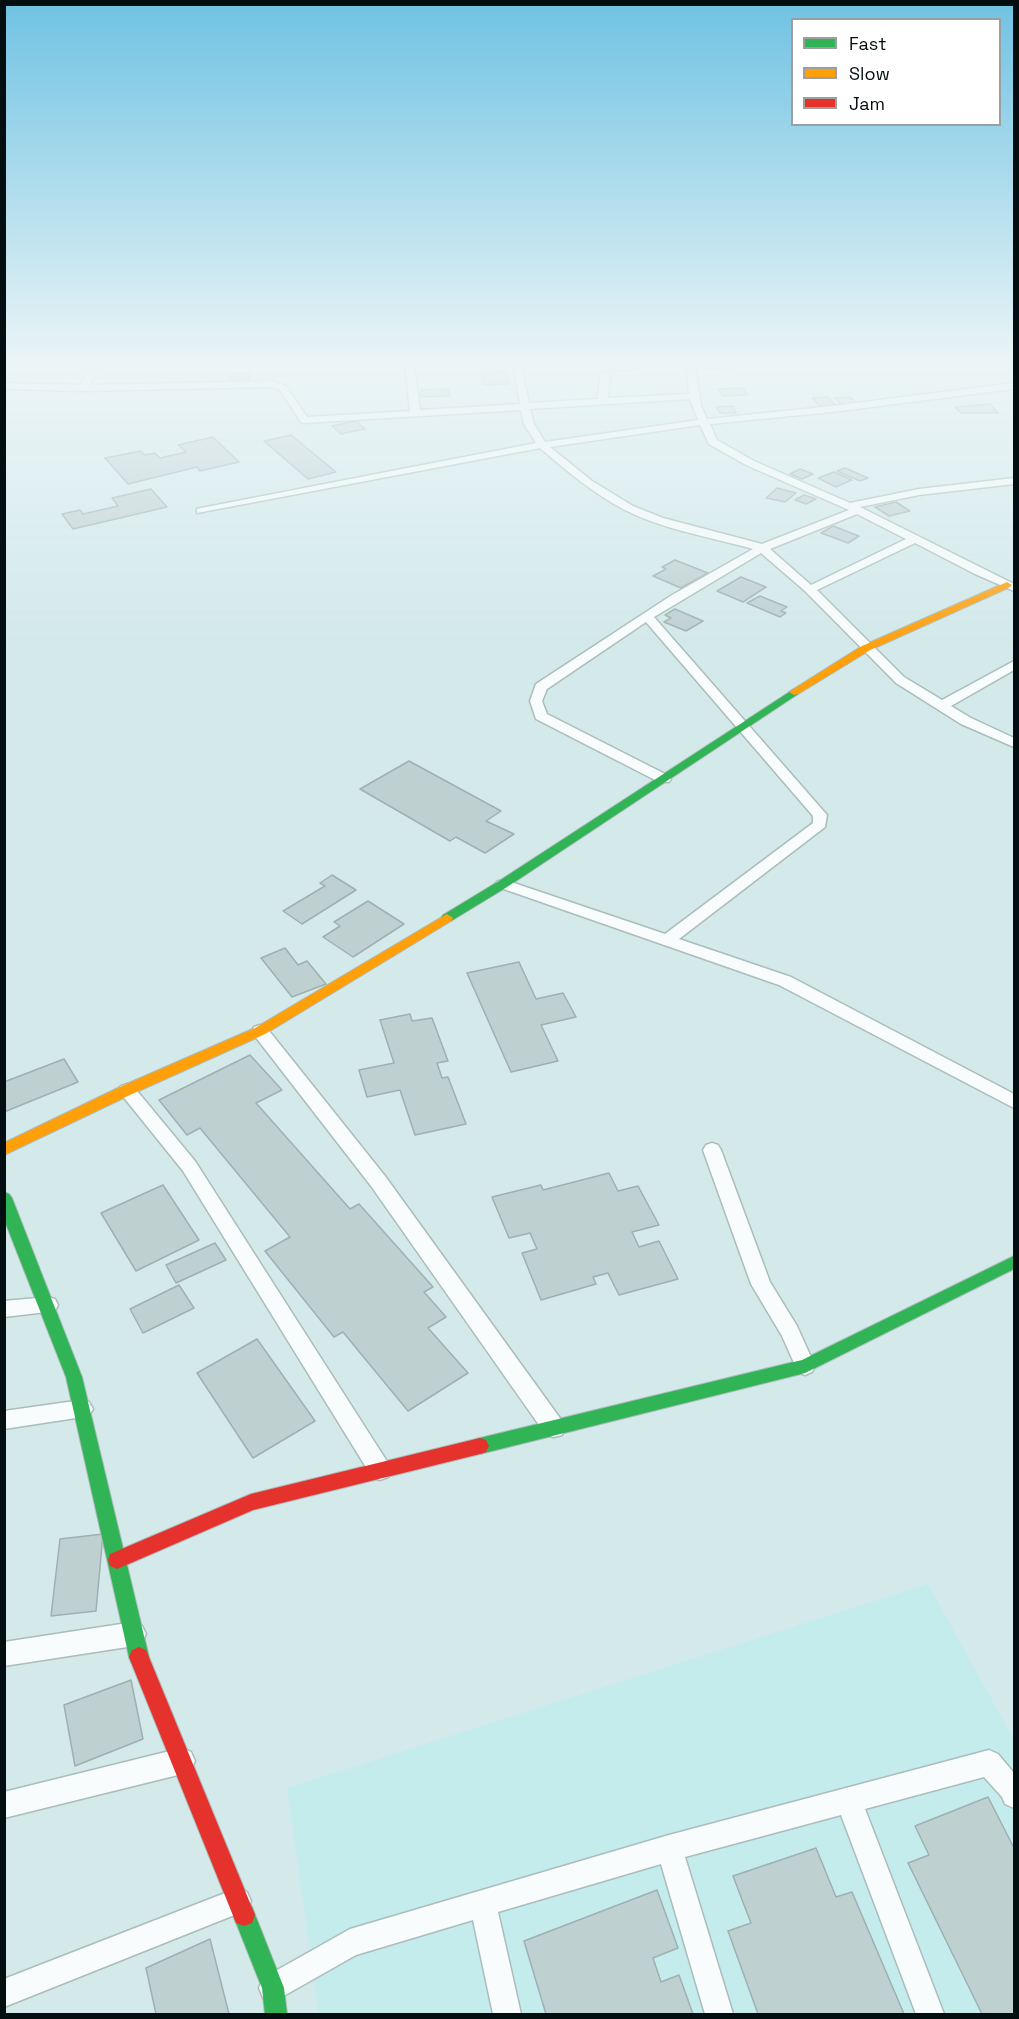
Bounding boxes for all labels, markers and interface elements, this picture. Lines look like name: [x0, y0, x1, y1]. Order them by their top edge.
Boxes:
legend: [791, 18, 1001, 126]
text: Fast: [849, 32, 886, 55]
text: Slow: [849, 62, 890, 85]
text: Jam: [849, 92, 885, 115]

